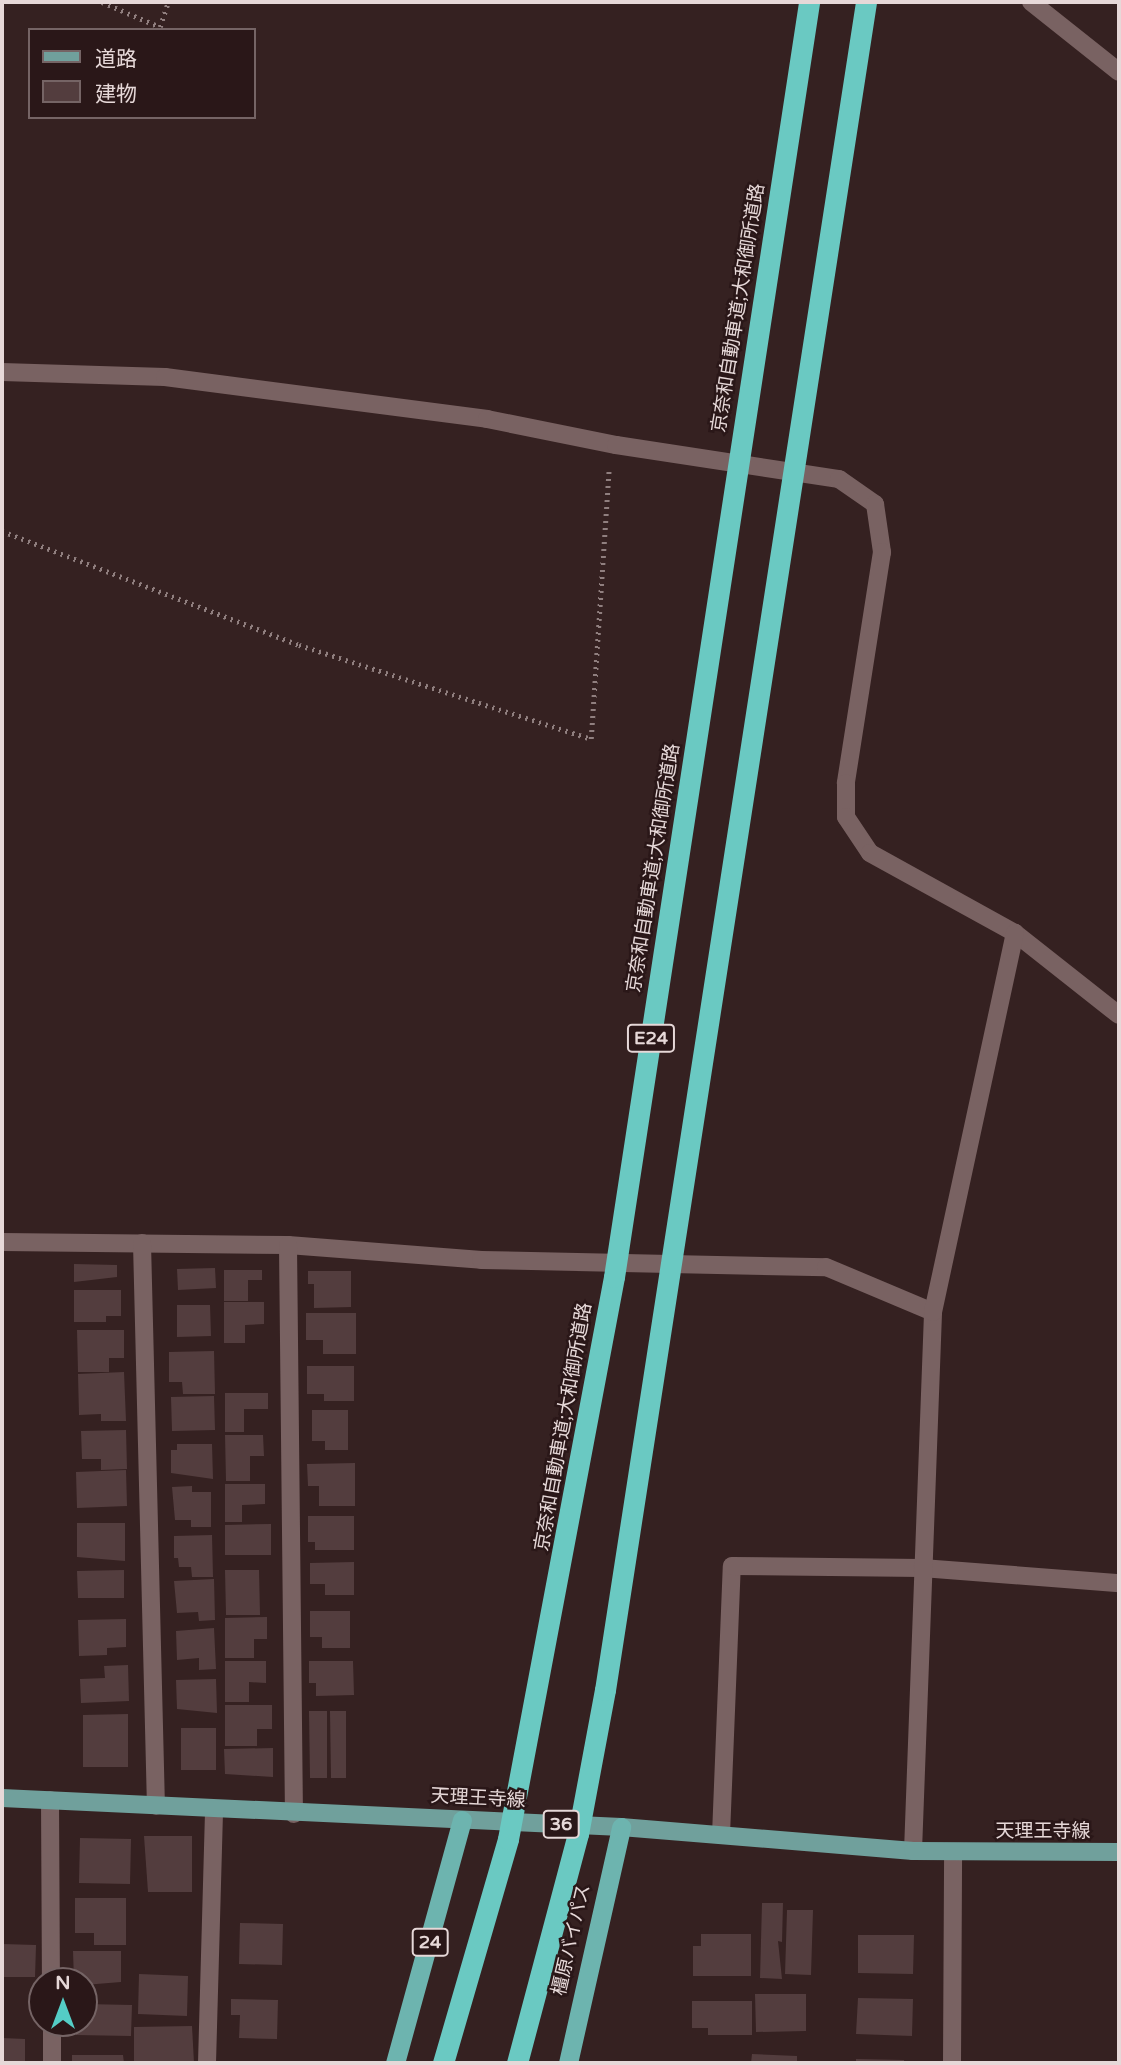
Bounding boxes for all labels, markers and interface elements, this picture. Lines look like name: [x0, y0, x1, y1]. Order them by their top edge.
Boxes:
legend: [28, 28, 256, 119]
text: 道路: [95, 47, 137, 72]
text: 建物: [95, 82, 137, 107]
street label: 京奈和自動車道;大和御所道路: [708, 182, 770, 434]
street label: 京奈和自動車道;大和御所道路: [623, 742, 685, 994]
road number: E24: [626, 1023, 676, 1052]
street label: 京奈和自動車道;大和御所道路: [531, 1301, 597, 1553]
street label: 天理王寺線: [430, 1785, 526, 1813]
road number: 36: [542, 1810, 580, 1838]
street label: 天理王寺線: [996, 1821, 1090, 1843]
street label: 橿原バイパス: [548, 1882, 596, 1998]
road number: 24: [411, 1928, 449, 1956]
north arrow: [28, 1967, 98, 2037]
text: N: [55, 1972, 71, 1994]

